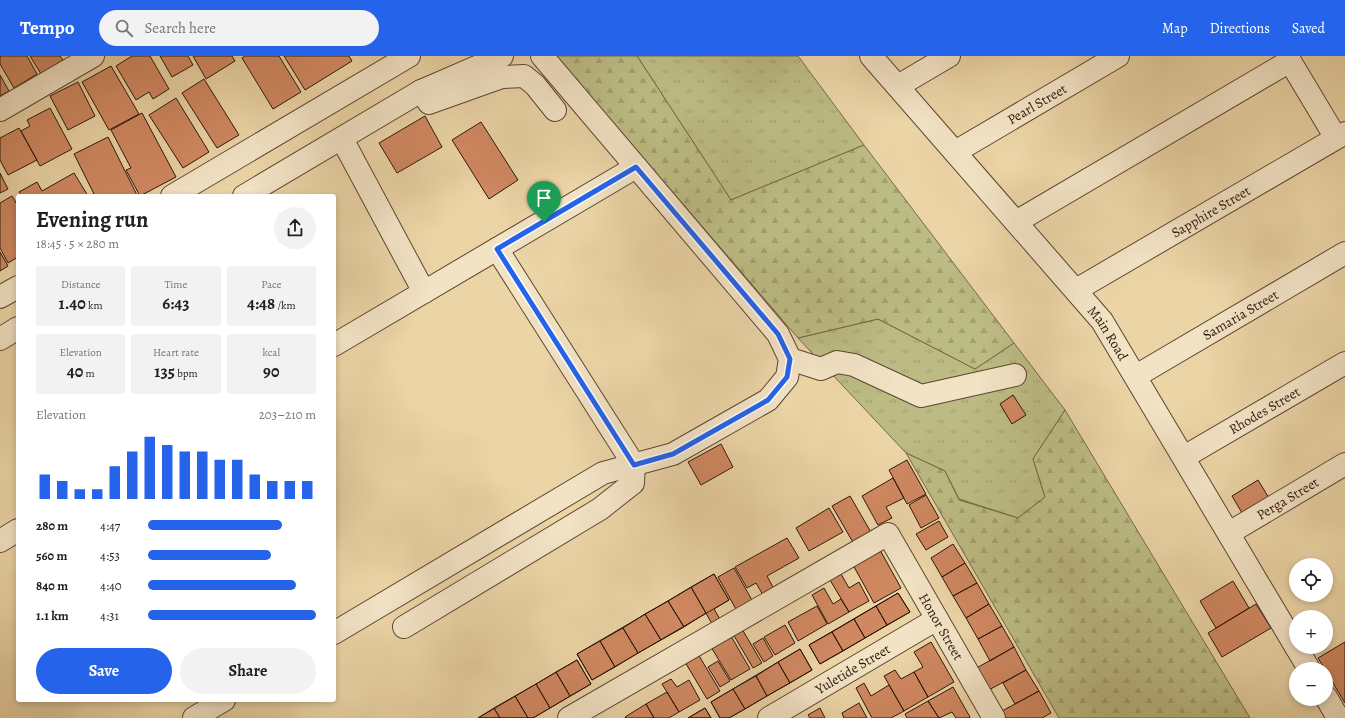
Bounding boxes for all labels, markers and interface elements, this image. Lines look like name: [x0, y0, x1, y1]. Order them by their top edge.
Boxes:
search box: [99, 10, 379, 46]
text: Tempo: [20, 15, 75, 41]
icon: search: [113, 17, 135, 39]
text: Search here: [145, 18, 216, 38]
text: Map: [1162, 19, 1188, 38]
text: Directions: [1210, 19, 1270, 38]
text: Saved: [1292, 19, 1325, 38]
street label: Pearl Street: [1004, 79, 1071, 129]
pin: [527, 181, 561, 222]
street label: Sapphire Street: [1168, 181, 1254, 242]
icon: arrive: [533, 187, 555, 209]
text: Evening run: [36, 205, 148, 235]
button: share: [274, 207, 316, 249]
text: 18:45 · 5 × 280 m: [36, 235, 119, 252]
text: Distance: [61, 277, 100, 292]
text: Time: [165, 277, 187, 292]
text: Pace: [261, 277, 282, 292]
street label: Samaria Street: [1199, 285, 1282, 345]
text: 1.40: [59, 292, 86, 315]
text: 6:43: [162, 292, 190, 315]
text: 4:48: [247, 292, 275, 315]
text: km: [86, 298, 103, 313]
text: /km: [275, 298, 296, 313]
street label: Main Road: [1083, 302, 1133, 365]
text: Elevation: [60, 345, 102, 360]
text: Heart rate: [153, 345, 199, 360]
text: kcal: [263, 345, 280, 360]
text: 40: [67, 360, 83, 383]
text: 135: [154, 360, 175, 383]
text: 90: [263, 360, 280, 383]
text: m: [83, 366, 95, 381]
text: bpm: [175, 366, 198, 381]
street label: Rhodes Street: [1225, 382, 1304, 439]
text: Elevation: [36, 406, 86, 423]
text: 203–210 m: [259, 406, 316, 423]
street label: Perga Street: [1253, 473, 1323, 525]
text: 280 m: [36, 517, 68, 534]
text: 4:47: [100, 517, 120, 534]
text: 560 m: [36, 547, 67, 564]
text: 4:53: [100, 547, 120, 564]
map controls: [1289, 558, 1333, 706]
button: locate: [1289, 558, 1333, 602]
text: 840 m: [36, 577, 68, 594]
text: 4:40: [100, 577, 122, 594]
street label: Honor Street: [914, 590, 968, 664]
text: 1.1 km: [36, 607, 69, 624]
text: 4:31: [100, 607, 119, 624]
button: +: [1289, 610, 1333, 654]
street label: Yuletide Street: [811, 639, 894, 699]
button: Save: [36, 648, 172, 694]
button: Share: [180, 648, 316, 694]
button: −: [1289, 662, 1333, 706]

